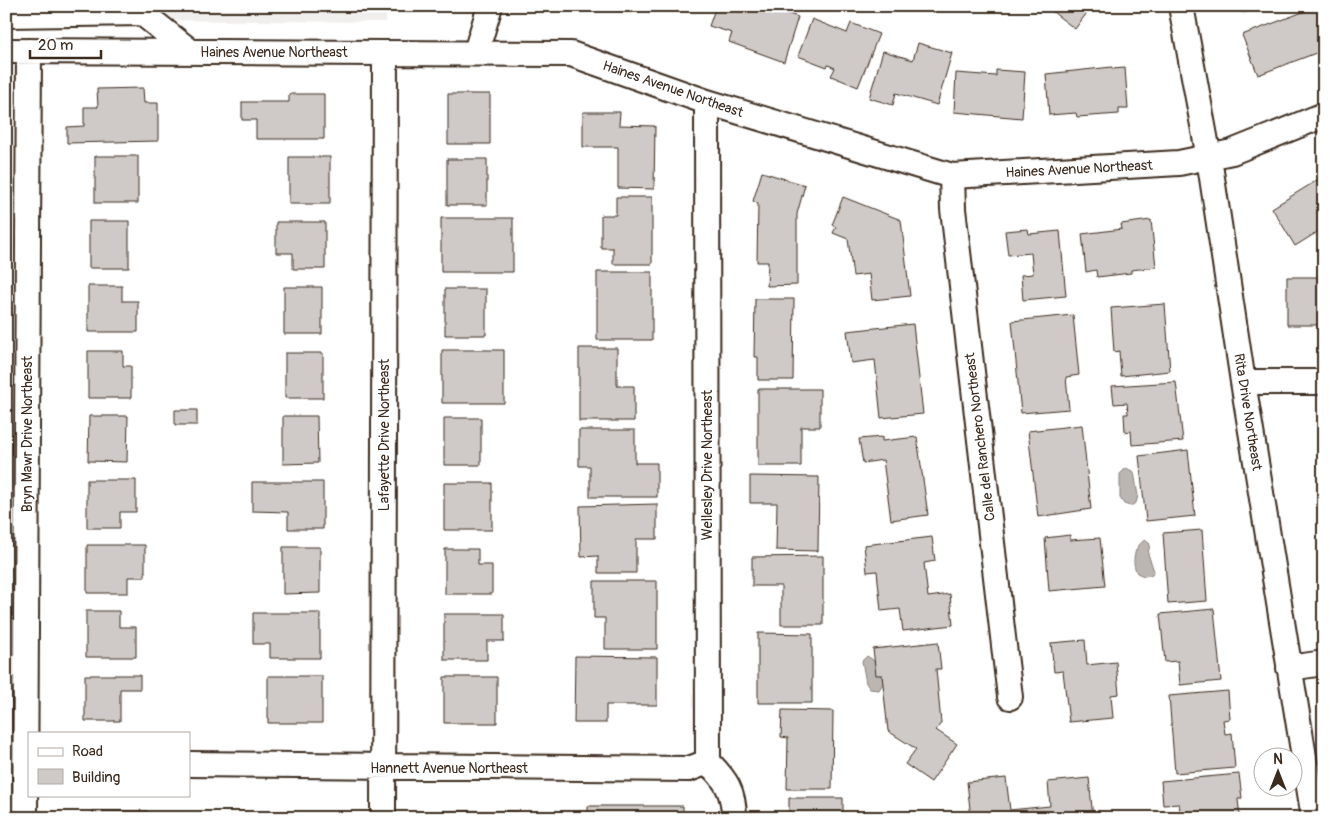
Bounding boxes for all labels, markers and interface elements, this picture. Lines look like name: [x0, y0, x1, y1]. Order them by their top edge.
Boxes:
scale bar: [30, 28, 101, 60]
text: 20 m: [38, 36, 73, 55]
street label: Haines Avenue Northeast: [200, 44, 348, 61]
street label: Haines Avenue Northeast: [601, 57, 746, 121]
street label: Haines Avenue Northeast: [1005, 157, 1153, 181]
street label: Calle del Ranchero Northeast: [961, 351, 999, 522]
street label: Rita Drive Northeast: [1230, 352, 1266, 472]
street label: Bryn Mawr Drive Northeast: [19, 355, 36, 512]
street label: Lafayette Drive Northeast: [376, 358, 393, 511]
street label: Wellesley Drive Northeast: [699, 389, 716, 540]
legend: [28, 732, 190, 796]
text: Road: [72, 742, 103, 761]
north arrow: [1252, 746, 1302, 796]
text: N: [1273, 751, 1283, 768]
street label: Hannett Avenue Northeast: [370, 760, 528, 777]
text: Building: [72, 768, 120, 787]

